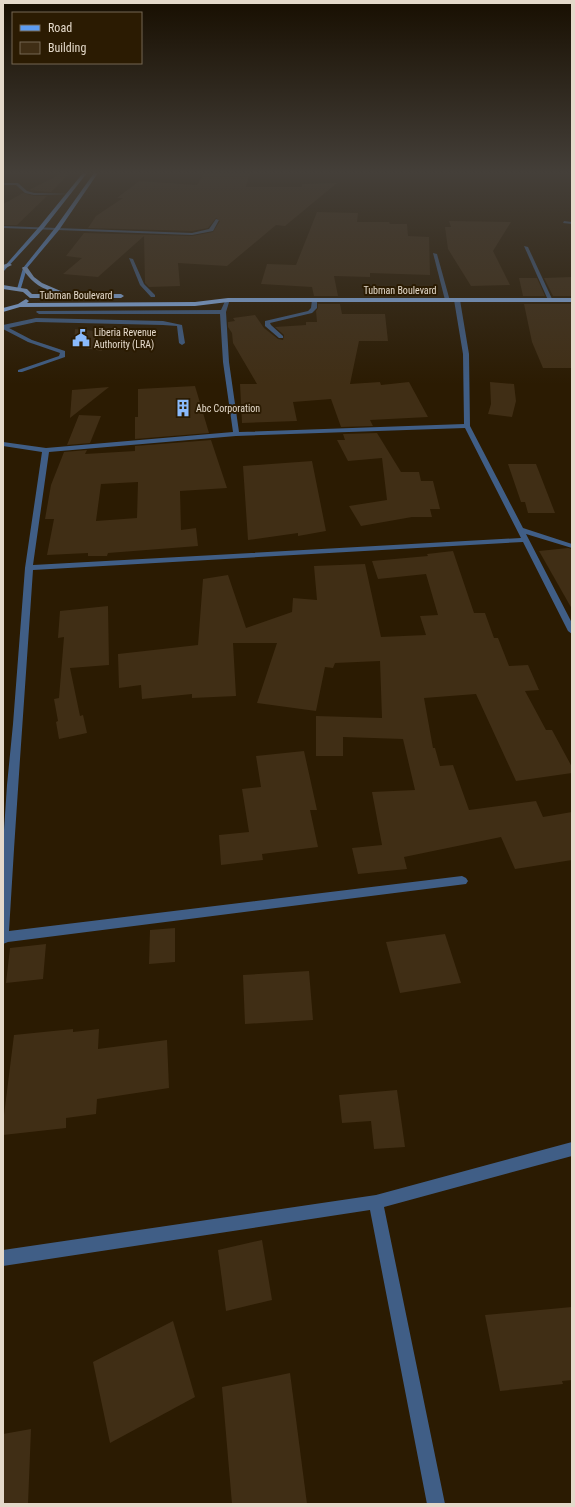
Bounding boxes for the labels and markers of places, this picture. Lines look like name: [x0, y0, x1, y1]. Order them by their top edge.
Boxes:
place label: Liberia Revenue Authority (LRA): [94, 327, 157, 351]
public building icon: Liberia Revenue Authority (LRA): [71, 328, 91, 348]
building icon: Abc Corporation: [173, 398, 193, 418]
place label: Abc Corporation: [196, 403, 260, 414]

